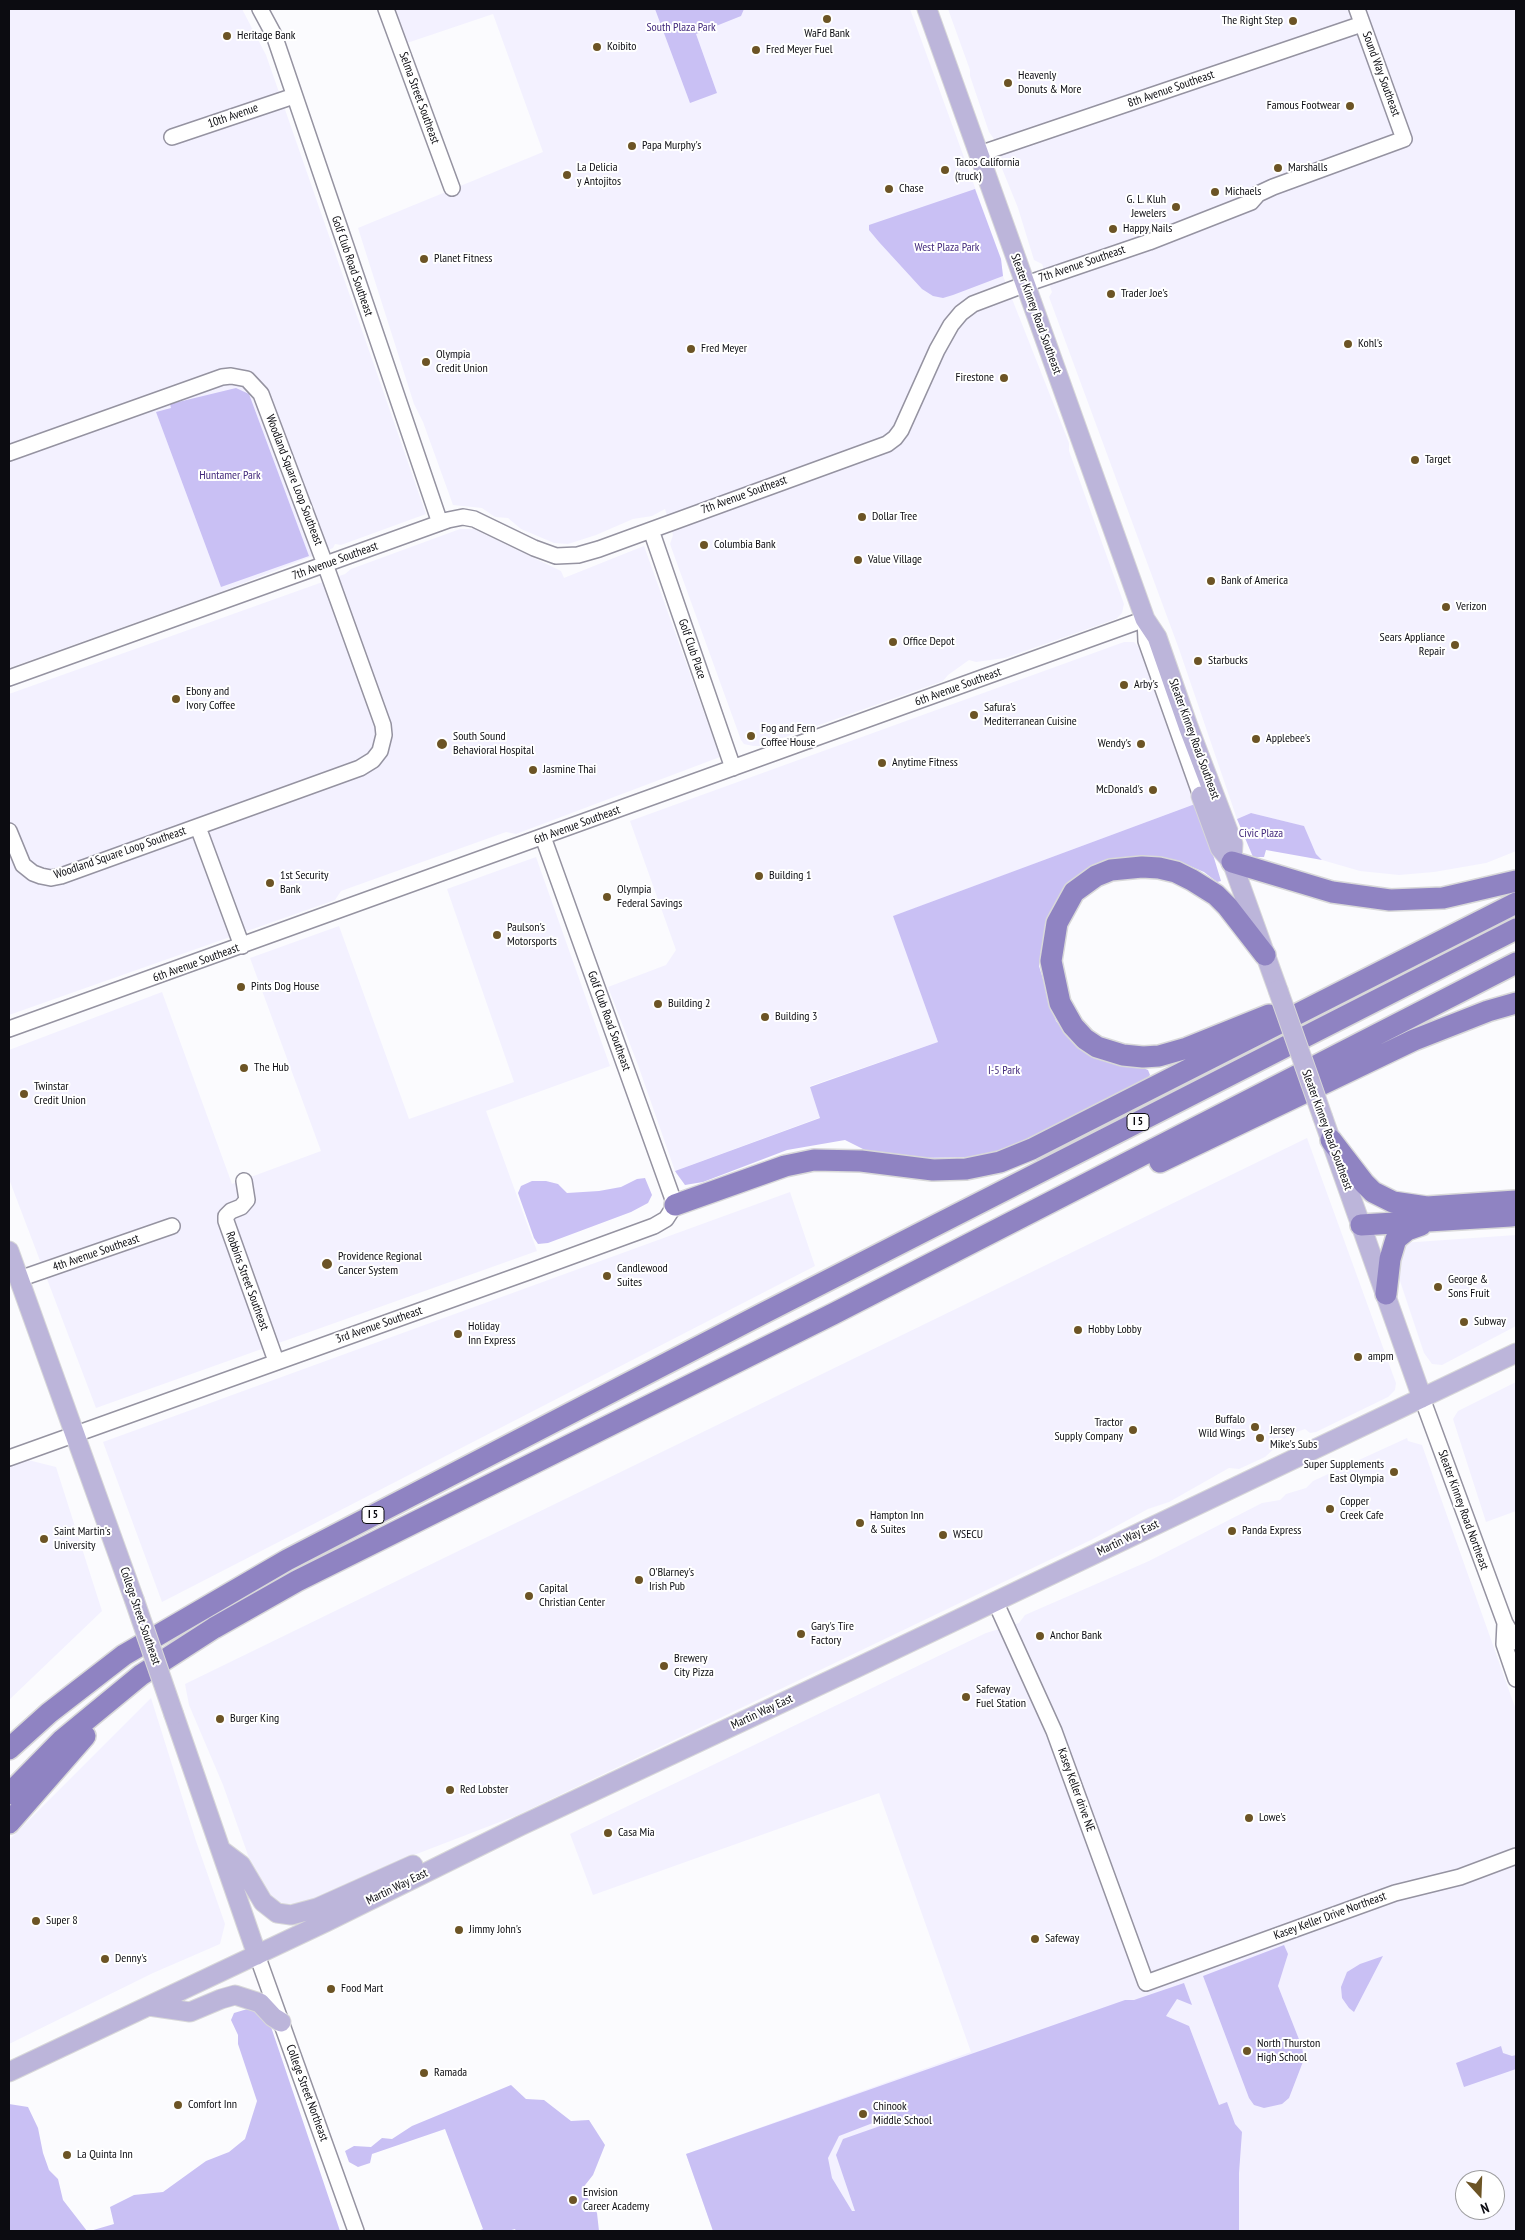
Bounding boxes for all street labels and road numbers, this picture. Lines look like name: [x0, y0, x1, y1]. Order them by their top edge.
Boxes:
street label: Sound Way Southeast: [1359, 30, 1403, 118]
street label: Selma Street Southeast: [396, 50, 442, 146]
street label: 8th Avenue Southeast: [1126, 67, 1216, 111]
street label: 10th Avenue: [206, 101, 260, 131]
street label: Golf Club Road Southeast: [328, 214, 376, 318]
street label: 7th Avenue Southeast: [1037, 242, 1127, 286]
street label: Sleater Kinney Road Southeast: [1008, 252, 1064, 376]
street label: Woodland Square Loop Southeast: [262, 413, 326, 547]
street label: 7th Avenue Southeast: [699, 473, 789, 517]
street label: 7th Avenue Southeast: [290, 539, 380, 583]
street label: Golf Club Place: [675, 617, 709, 681]
street label: 6th Avenue Southeast: [913, 665, 1003, 709]
street label: Sleater Kinney Road Southeast: [1166, 677, 1222, 801]
street label: 6th Avenue Southeast: [532, 803, 622, 847]
street label: Woodland Square Loop Southeast: [52, 824, 188, 882]
street label: 6th Avenue Southeast: [151, 941, 241, 985]
street label: Golf Club Road Southeast: [584, 969, 634, 1073]
street label: Sleater Kinney Road Southeast: [1299, 1068, 1355, 1192]
road number: I 5: [1127, 1114, 1149, 1130]
street label: Robbins Street Southeast: [222, 1230, 272, 1332]
street label: 4th Avenue Southeast: [51, 1231, 141, 1275]
street label: 3rd Avenue Southeast: [334, 1303, 424, 1347]
street label: Sleater Kinney Road Northeast: [1435, 1448, 1491, 1572]
road number: I 5: [362, 1506, 384, 1524]
street label: Martin Way East: [1095, 1517, 1161, 1559]
street label: College Street Southeast: [117, 1565, 163, 1667]
street label: Martin Way East: [729, 1691, 795, 1733]
street label: Kasey Keller drive NE: [1054, 1746, 1098, 1834]
street label: Martin Way East: [364, 1866, 430, 1908]
street label: Kasey Keller Drive Northeast: [1272, 1889, 1388, 1943]
street label: College Street Northeast: [283, 2043, 331, 2143]

